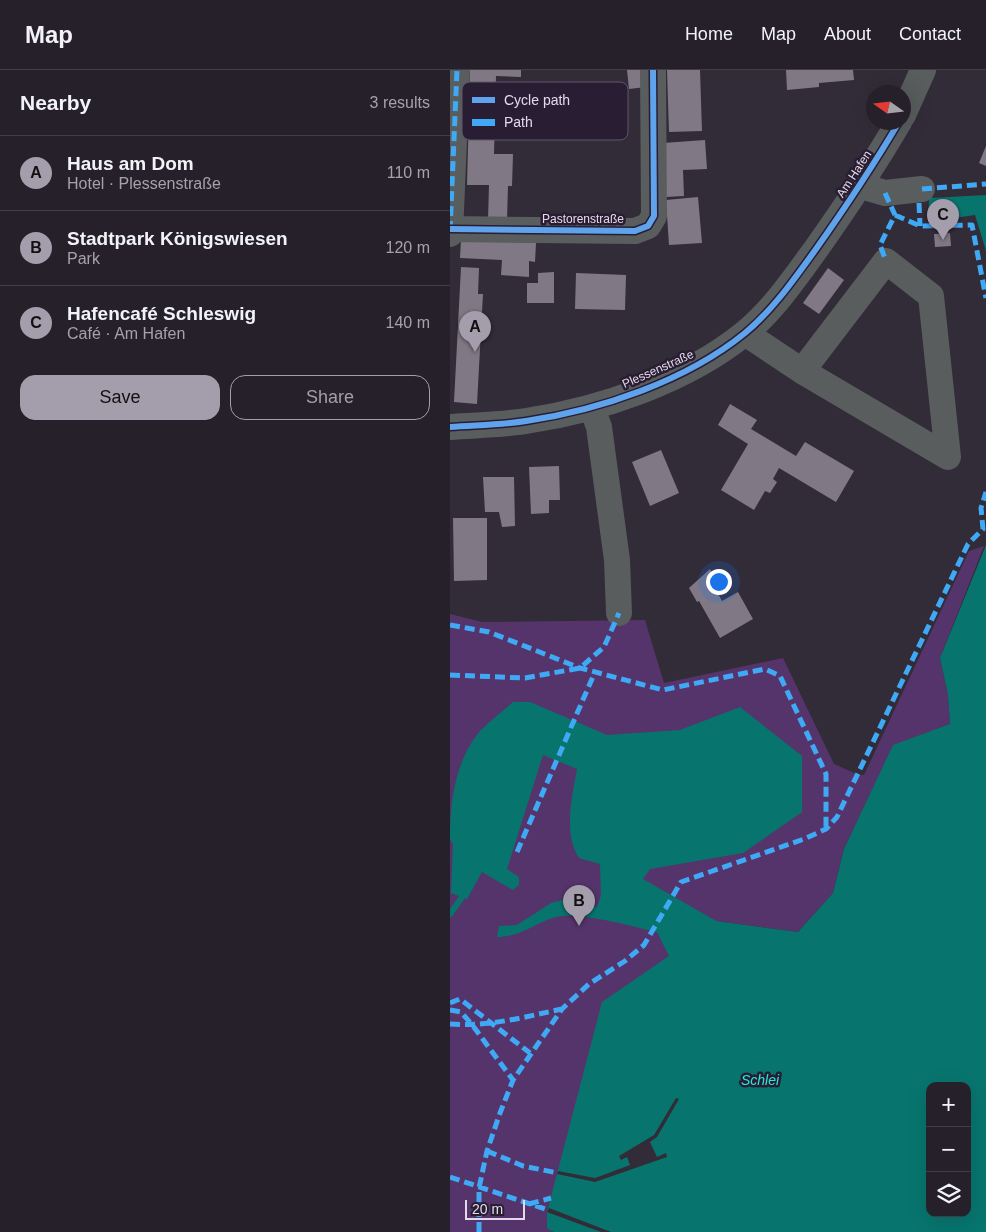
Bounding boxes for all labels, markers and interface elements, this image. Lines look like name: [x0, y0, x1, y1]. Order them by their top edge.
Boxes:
text: Map: [25, 21, 73, 48]
text: Home: [685, 24, 733, 44]
text: Map: [761, 24, 796, 44]
text: About: [824, 24, 871, 44]
text: Contact: [899, 24, 961, 44]
legend: [462, 82, 628, 140]
north arrow: [866, 85, 911, 130]
text: Nearby: [20, 91, 91, 114]
text: Cycle path: [504, 92, 570, 108]
text: 3 results: [370, 94, 430, 111]
text: Path: [504, 114, 533, 130]
street label: Am Hafen: [834, 148, 874, 200]
text: Haus am Dom: [67, 153, 194, 174]
text: A: [30, 164, 42, 181]
text: 110 m: [387, 164, 430, 181]
text: Hotel · Plessenstraße: [67, 175, 221, 192]
pin: C: [927, 199, 959, 240]
street label: Pastorenstraße: [542, 212, 624, 226]
text: Stadtpark Königswiesen: [67, 228, 288, 249]
text: B: [30, 239, 42, 256]
text: 120 m: [386, 239, 430, 256]
text: Park: [67, 250, 100, 267]
text: Hafencafé Schleswig: [67, 303, 256, 324]
pin: A: [459, 311, 491, 352]
text: C: [30, 314, 42, 331]
text: 140 m: [386, 314, 430, 331]
text: Café · Am Hafen: [67, 325, 185, 342]
street label: Plessenstraße: [620, 347, 696, 391]
button: Save: [20, 375, 220, 420]
button: Share: [230, 375, 430, 420]
your location: [706, 569, 732, 595]
pin: B: [563, 885, 595, 926]
water label: Schlei: [741, 1072, 780, 1088]
map controls: [926, 1082, 971, 1217]
button: +: [926, 1082, 971, 1127]
button: −: [926, 1127, 971, 1172]
button: layers: [926, 1172, 971, 1217]
scale bar: [465, 1197, 525, 1220]
text: 20 m: [472, 1201, 503, 1217]

